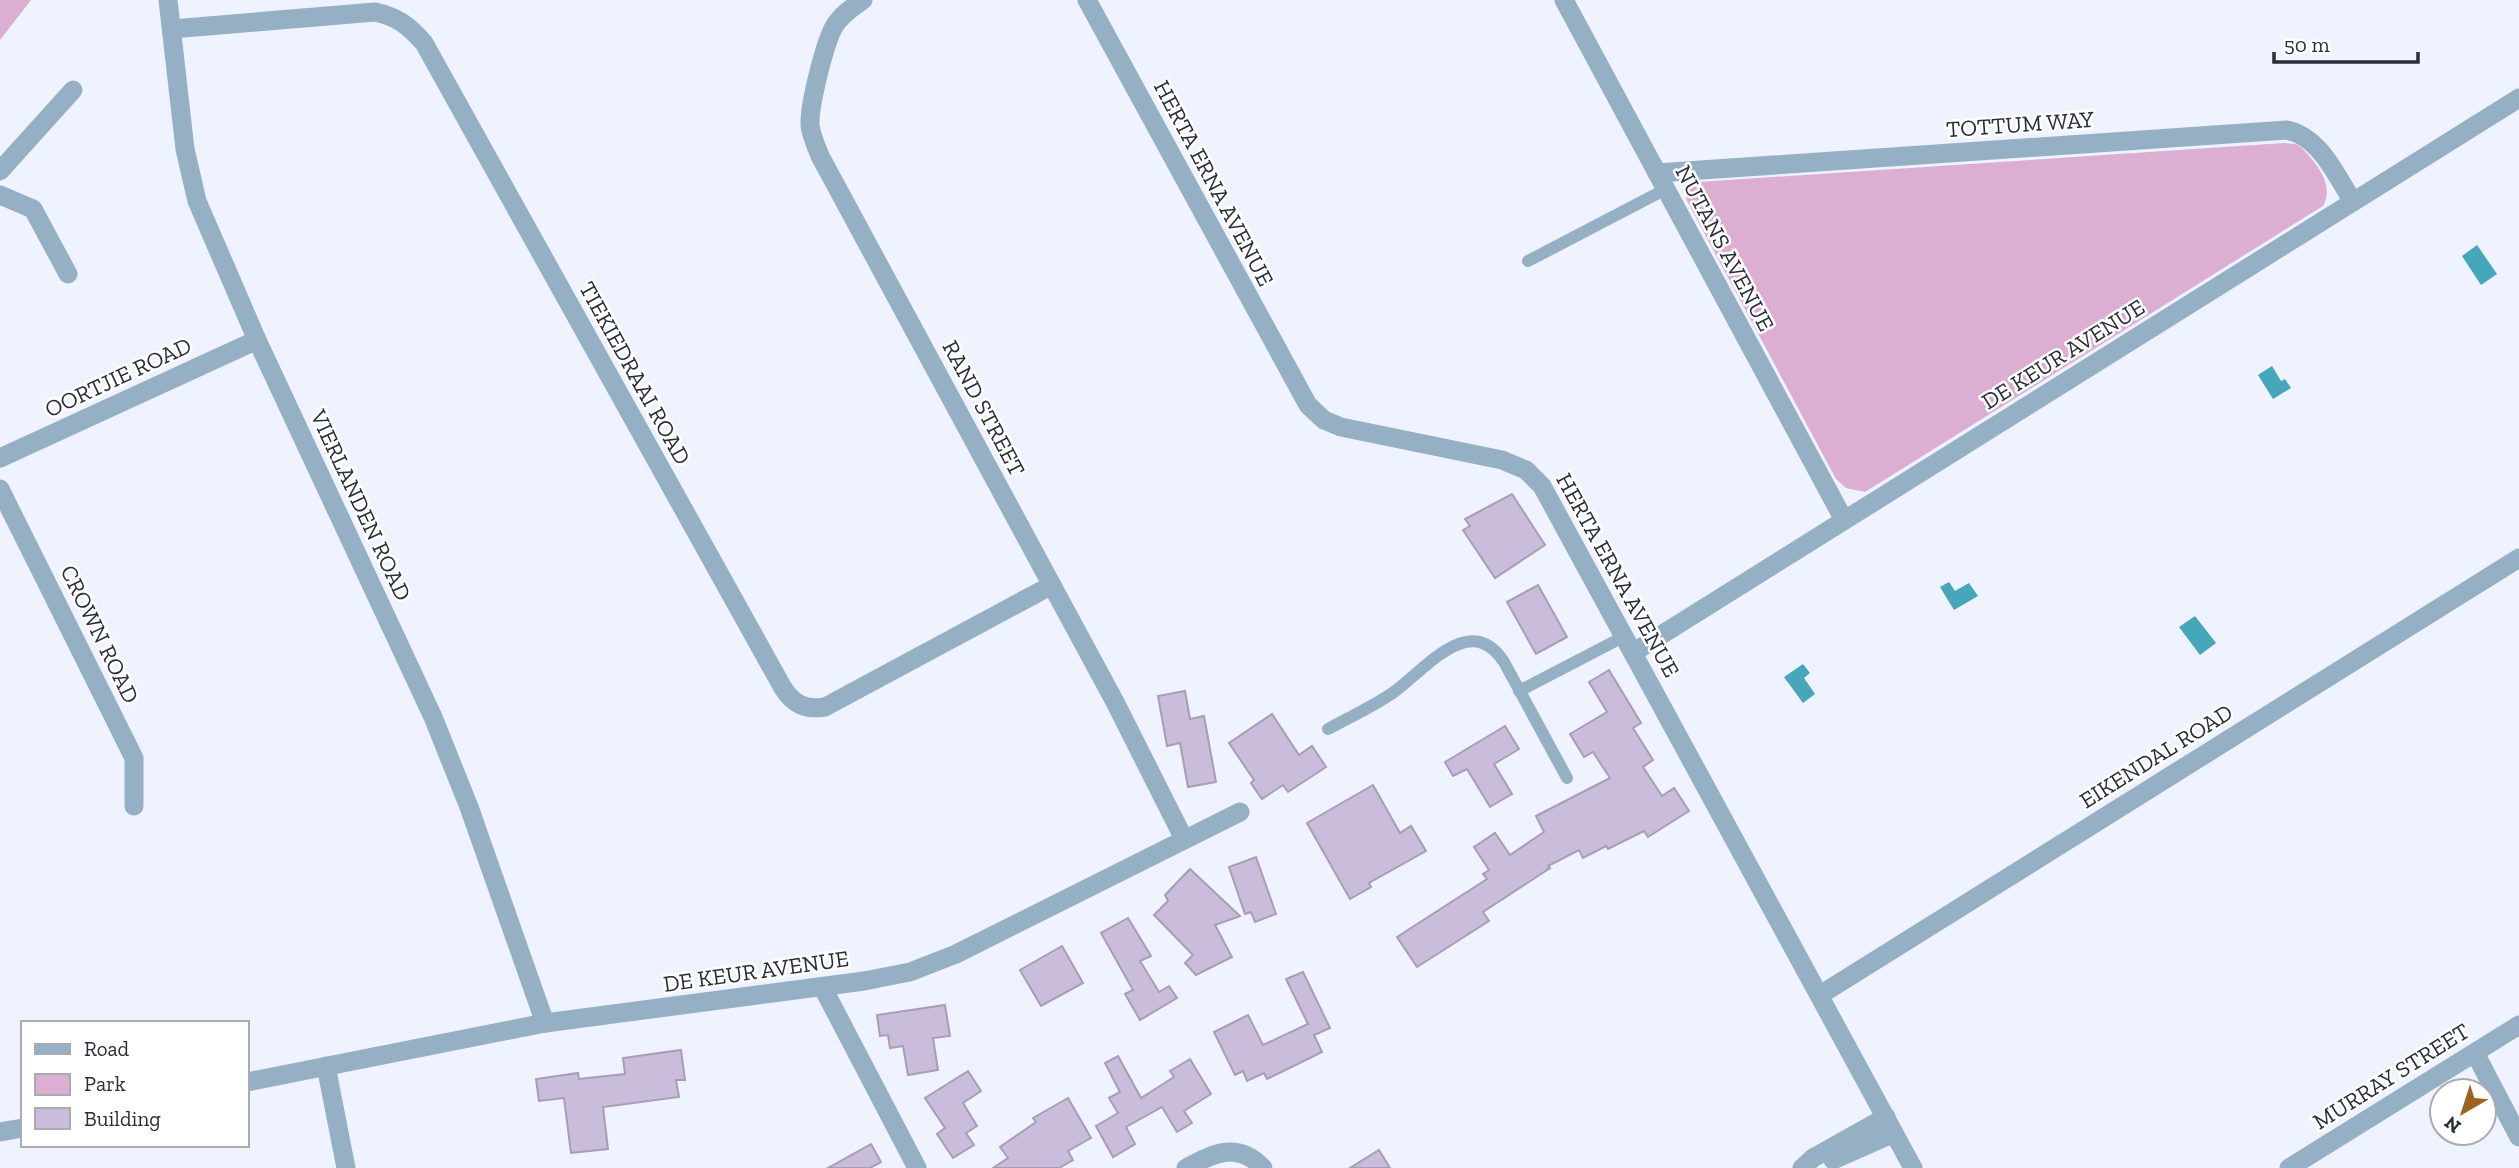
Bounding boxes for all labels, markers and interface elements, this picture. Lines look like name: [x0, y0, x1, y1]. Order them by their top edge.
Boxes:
scale bar: [2274, 21, 2418, 65]
text: 50 m: [2284, 32, 2330, 57]
street label: HERTA ERNA AVENUE: [1148, 75, 1280, 291]
street label: TOTTUM WAY: [1945, 105, 2096, 143]
street label: NUTANS AVENUE: [1669, 160, 1781, 336]
street label: TIEKIEDRAAI ROAD: [573, 277, 697, 469]
street label: DE KEUR AVENUE: [1976, 293, 2150, 415]
street label: OORTJIE ROAD: [40, 331, 196, 423]
street label: RAND STREET: [937, 335, 1031, 481]
street label: VIERLANDEN ROAD: [304, 404, 417, 605]
street label: HERTA ERNA AVENUE: [1550, 468, 1686, 682]
street label: CROWN ROAD: [55, 560, 145, 708]
street label: EIKENDAL ROAD: [2074, 698, 2238, 814]
street label: DE KEUR AVENUE: [661, 944, 851, 998]
street label: MURRAY STREET: [2308, 1017, 2474, 1135]
legend: [21, 1021, 248, 1147]
text: Road: [84, 1036, 130, 1061]
text: Park: [84, 1071, 126, 1096]
north arrow: [2428, 1077, 2498, 1147]
text: Building: [84, 1106, 161, 1131]
text: N: [2440, 1111, 2465, 1138]

